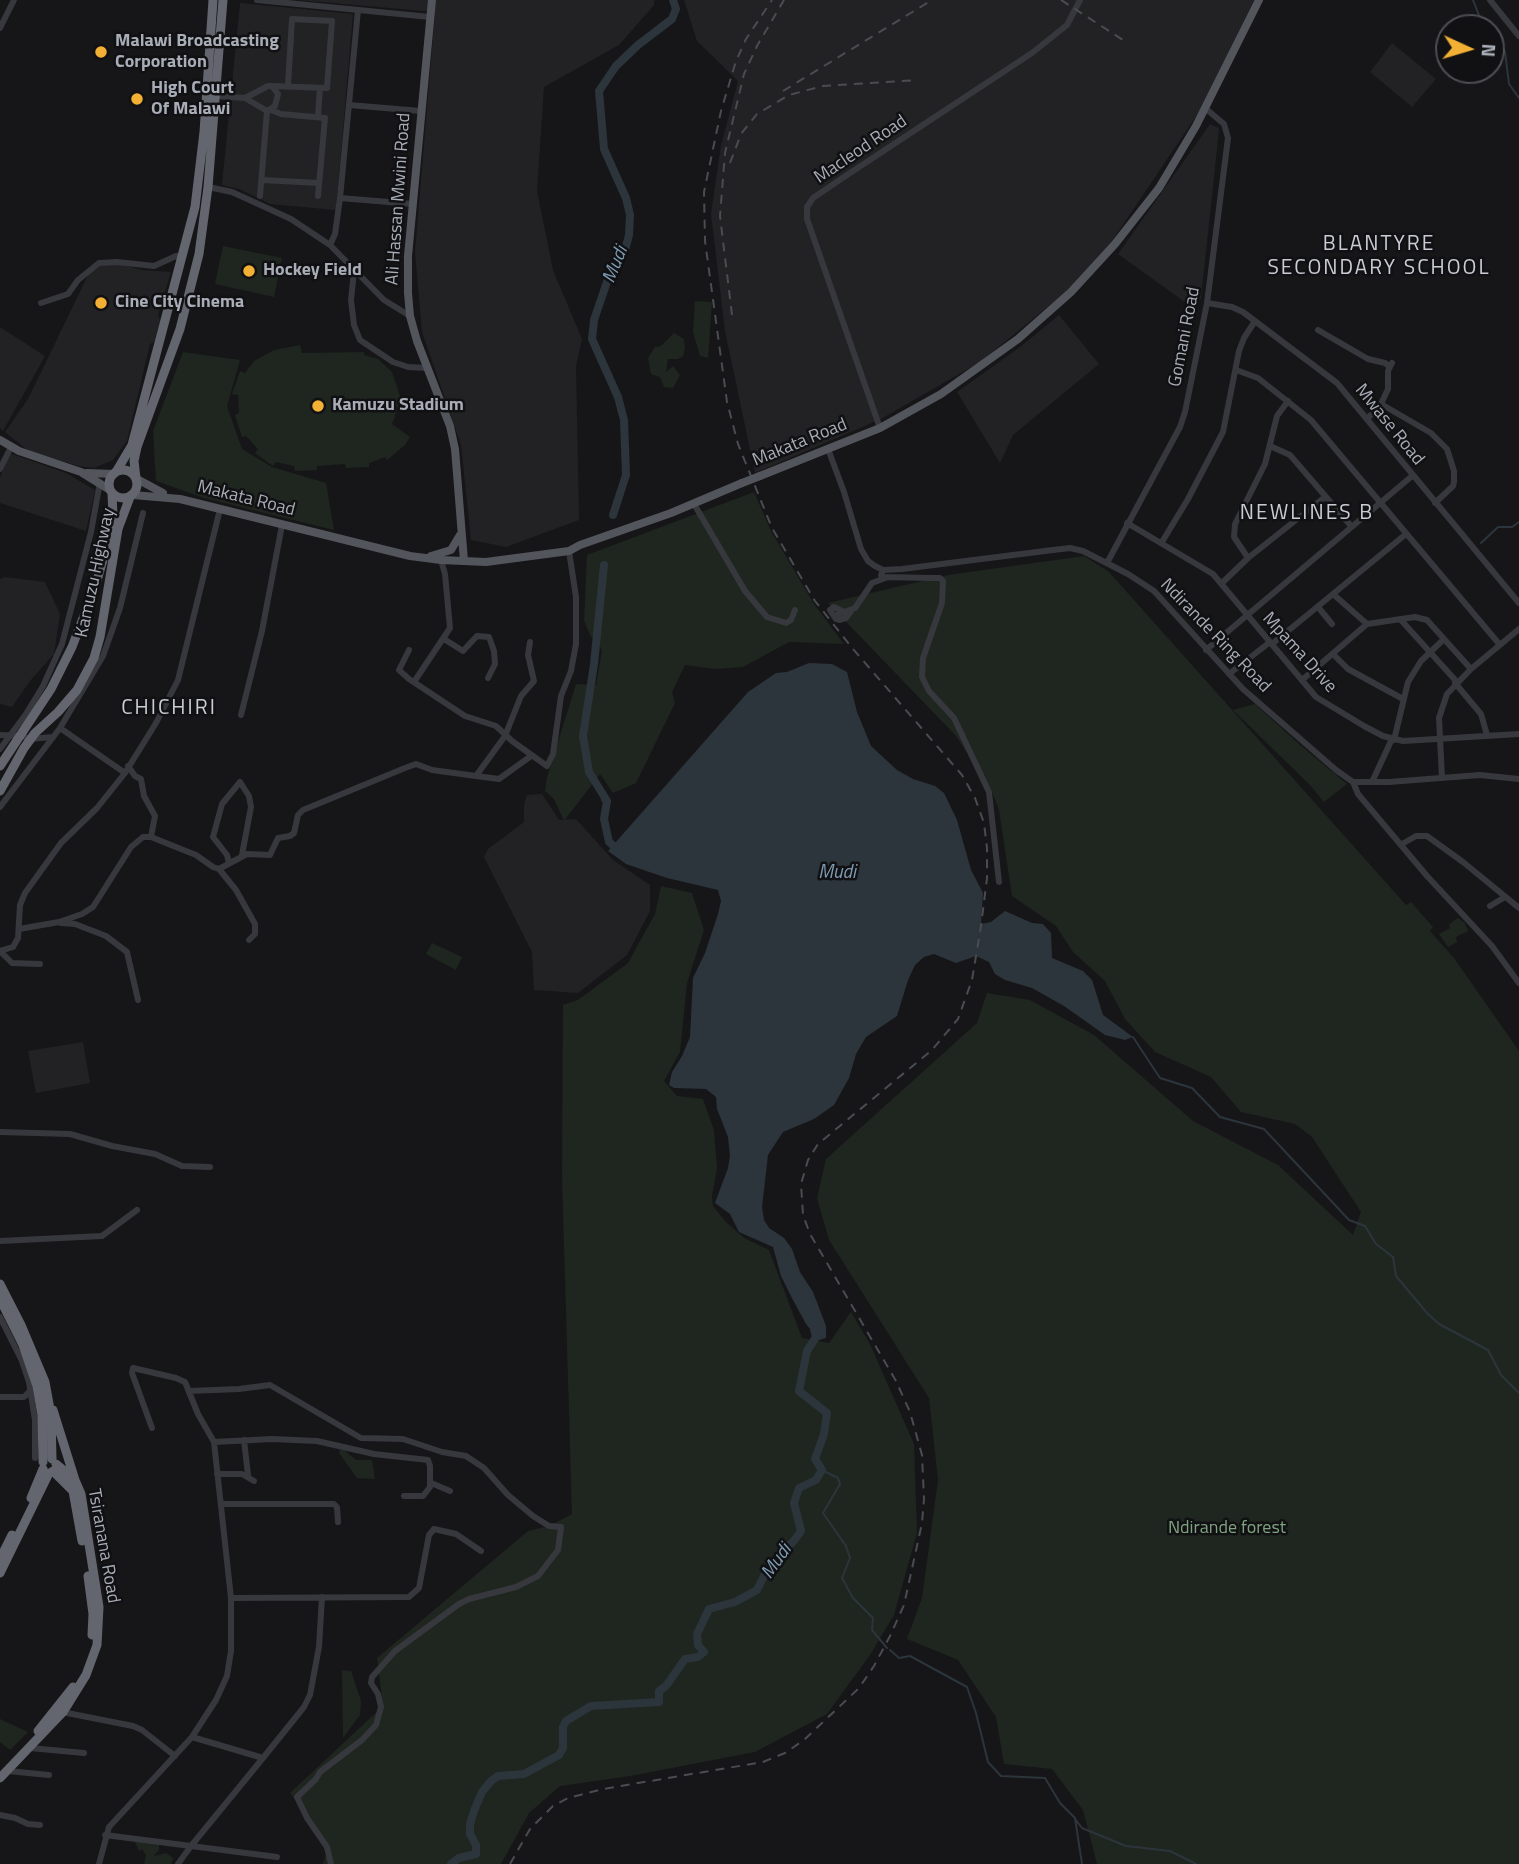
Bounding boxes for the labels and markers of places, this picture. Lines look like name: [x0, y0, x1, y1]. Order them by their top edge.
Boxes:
place label: Malawi Broadcasting Corporation: [115, 31, 279, 74]
marker: Malawi Broadcasting Corporation: [93, 44, 109, 60]
place label: High Court Of Malawi: [151, 78, 234, 120]
marker: High Court Of Malawi: [129, 91, 145, 107]
place label: Hockey Field: [263, 260, 362, 282]
marker: Hockey Field: [241, 263, 257, 279]
place label: Cine City Cinema: [115, 292, 244, 314]
marker: Cine City Cinema: [93, 295, 109, 311]
place label: Kamuzu Stadium: [332, 395, 464, 417]
marker: Kamuzu Stadium: [310, 398, 326, 414]

